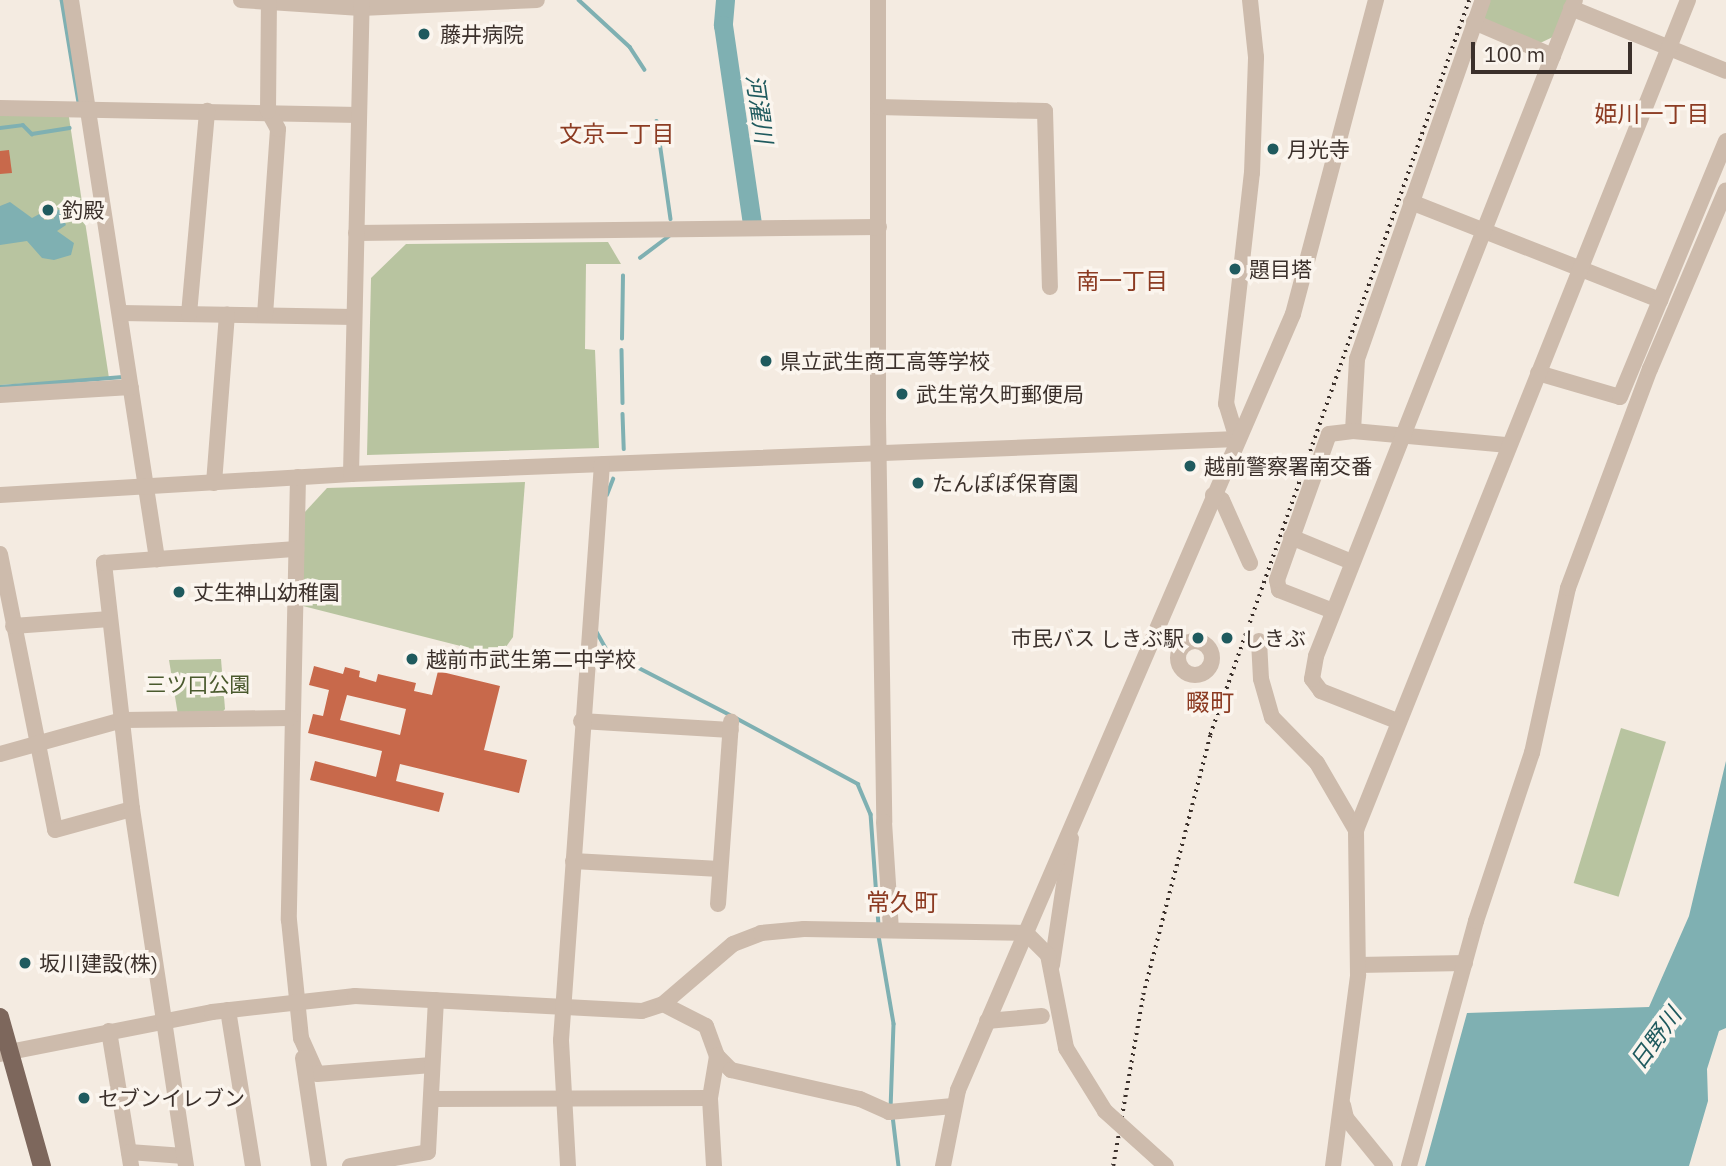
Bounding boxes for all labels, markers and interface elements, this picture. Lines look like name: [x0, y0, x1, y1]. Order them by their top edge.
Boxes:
place label: 藤井病院: [440, 21, 524, 47]
marker: 藤井病院: [414, 24, 434, 44]
scale bar: [1474, 28, 1635, 72]
text: 100 m: [1484, 40, 1545, 68]
water label: 河濯川: [742, 73, 778, 145]
district label: 姫川一丁目: [1595, 99, 1709, 127]
district label: 文京一丁目: [560, 119, 674, 147]
place label: 月光寺: [1287, 136, 1350, 162]
marker: 月光寺: [1265, 141, 1281, 157]
place label: 釣殿: [62, 197, 104, 223]
marker: 釣殿: [40, 202, 56, 218]
place label: 題目塔: [1249, 256, 1312, 282]
marker: 題目塔: [1227, 261, 1243, 277]
district label: 南一丁目: [1076, 266, 1168, 294]
place label: 県立武生商工高等学校: [780, 348, 990, 374]
marker: 県立武生商工高等学校: [758, 353, 774, 369]
place label: 武生常久町郵便局: [916, 381, 1084, 407]
marker: 武生常久町郵便局: [894, 386, 910, 402]
place label: 越前警察署南交番: [1204, 453, 1372, 479]
marker: 越前警察署南交番: [1182, 458, 1198, 474]
place label: たんぽぽ保育園: [932, 470, 1079, 496]
marker: たんぽぽ保育園: [910, 475, 926, 491]
place label: 丈生神山幼稚園: [193, 579, 340, 605]
marker: 丈生神山幼稚園: [171, 584, 187, 600]
place label: 市民バス しきぶ駅: [1011, 625, 1184, 651]
place label: しきぶ: [1243, 625, 1306, 651]
marker: しきぶ: [1217, 628, 1237, 648]
marker: 市民バス しきぶ駅: [1190, 630, 1206, 646]
place label: 越前市武生第二中学校: [426, 646, 636, 672]
marker: 越前市武生第二中学校: [404, 651, 420, 667]
park label: 三ツ口公園: [146, 671, 250, 697]
district label: 畷町: [1186, 689, 1234, 717]
district label: 常久町: [866, 889, 938, 917]
place label: 坂川建設(株): [39, 950, 158, 976]
marker: 坂川建設(株): [17, 955, 33, 971]
water label: 日野川: [1624, 1002, 1686, 1074]
place label: セブンイレブン: [98, 1085, 245, 1111]
marker: セブンイレブン: [76, 1090, 92, 1106]

